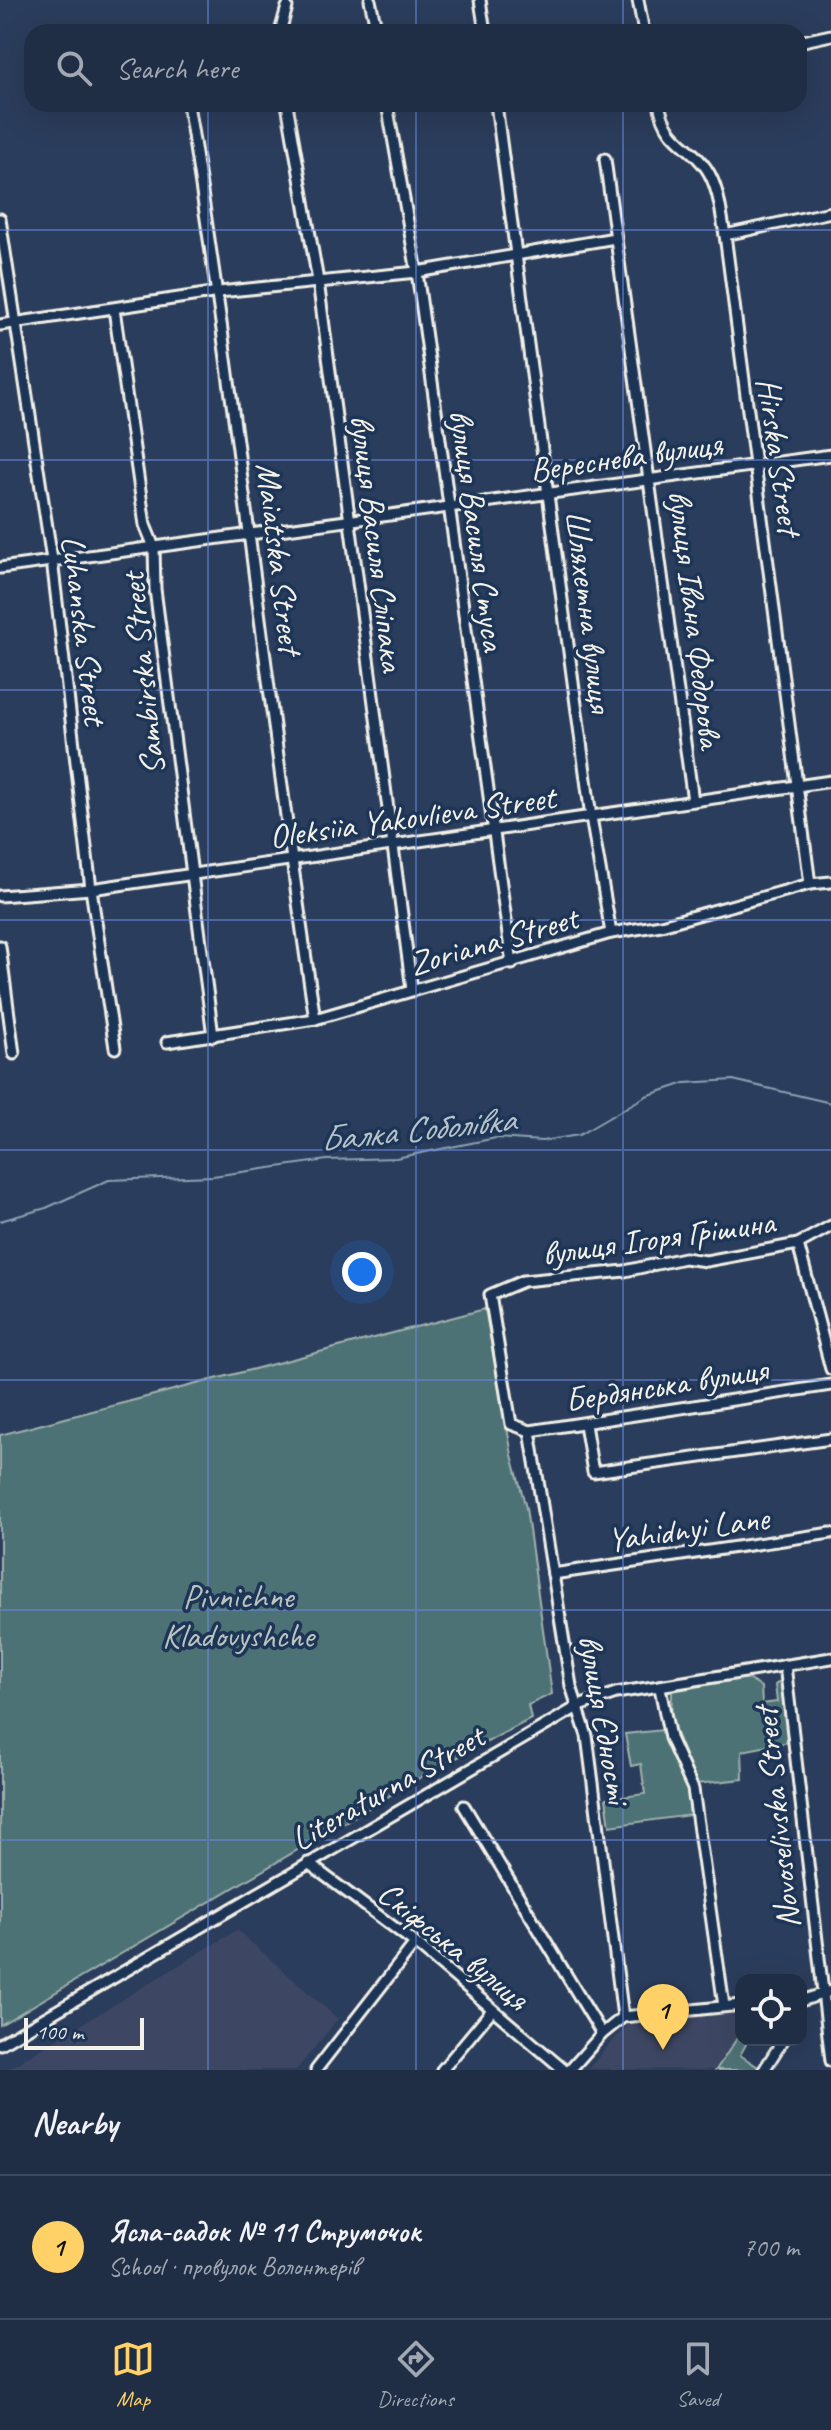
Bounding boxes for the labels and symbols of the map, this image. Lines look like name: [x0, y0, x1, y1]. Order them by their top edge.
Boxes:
street label: Hirska Street: [747, 375, 812, 542]
street label: вулиця Василя Стуса: [439, 407, 516, 656]
street label: вулиця Василя Сліпака: [340, 412, 415, 676]
street label: Вереснева вулиця: [527, 422, 727, 491]
street label: Maiatska Street: [246, 460, 313, 661]
street label: вулиця Івана Федорова: [658, 488, 733, 753]
street label: Шляхетна вулиця: [556, 508, 623, 717]
street label: Luhanska Street: [52, 533, 118, 731]
street label: Sambirska Street: [110, 567, 174, 777]
street label: Oleksiia Yakovlieva Street: [266, 775, 561, 858]
street label: Zoriana Street: [404, 895, 586, 985]
water label: Балка Соболівка: [317, 1096, 520, 1162]
street label: вулиця Ігоря Грішина: [539, 1200, 779, 1275]
your location: [342, 1252, 382, 1292]
street label: Бердянська вулиця: [562, 1347, 773, 1422]
street label: Yahidnyi Lane: [605, 1496, 773, 1561]
park label: Pivnichne Kladovyshche: [162, 1575, 317, 1657]
street label: вулиця Єдності: [569, 1631, 641, 1810]
street label: Novoselivska Street: [743, 1701, 809, 1931]
street label: Literaturna Street: [283, 1713, 495, 1860]
street label: Скіфська вулиця: [369, 1871, 539, 2021]
pin: 1: [637, 1984, 689, 2050]
scale bar: [24, 2014, 144, 2050]

